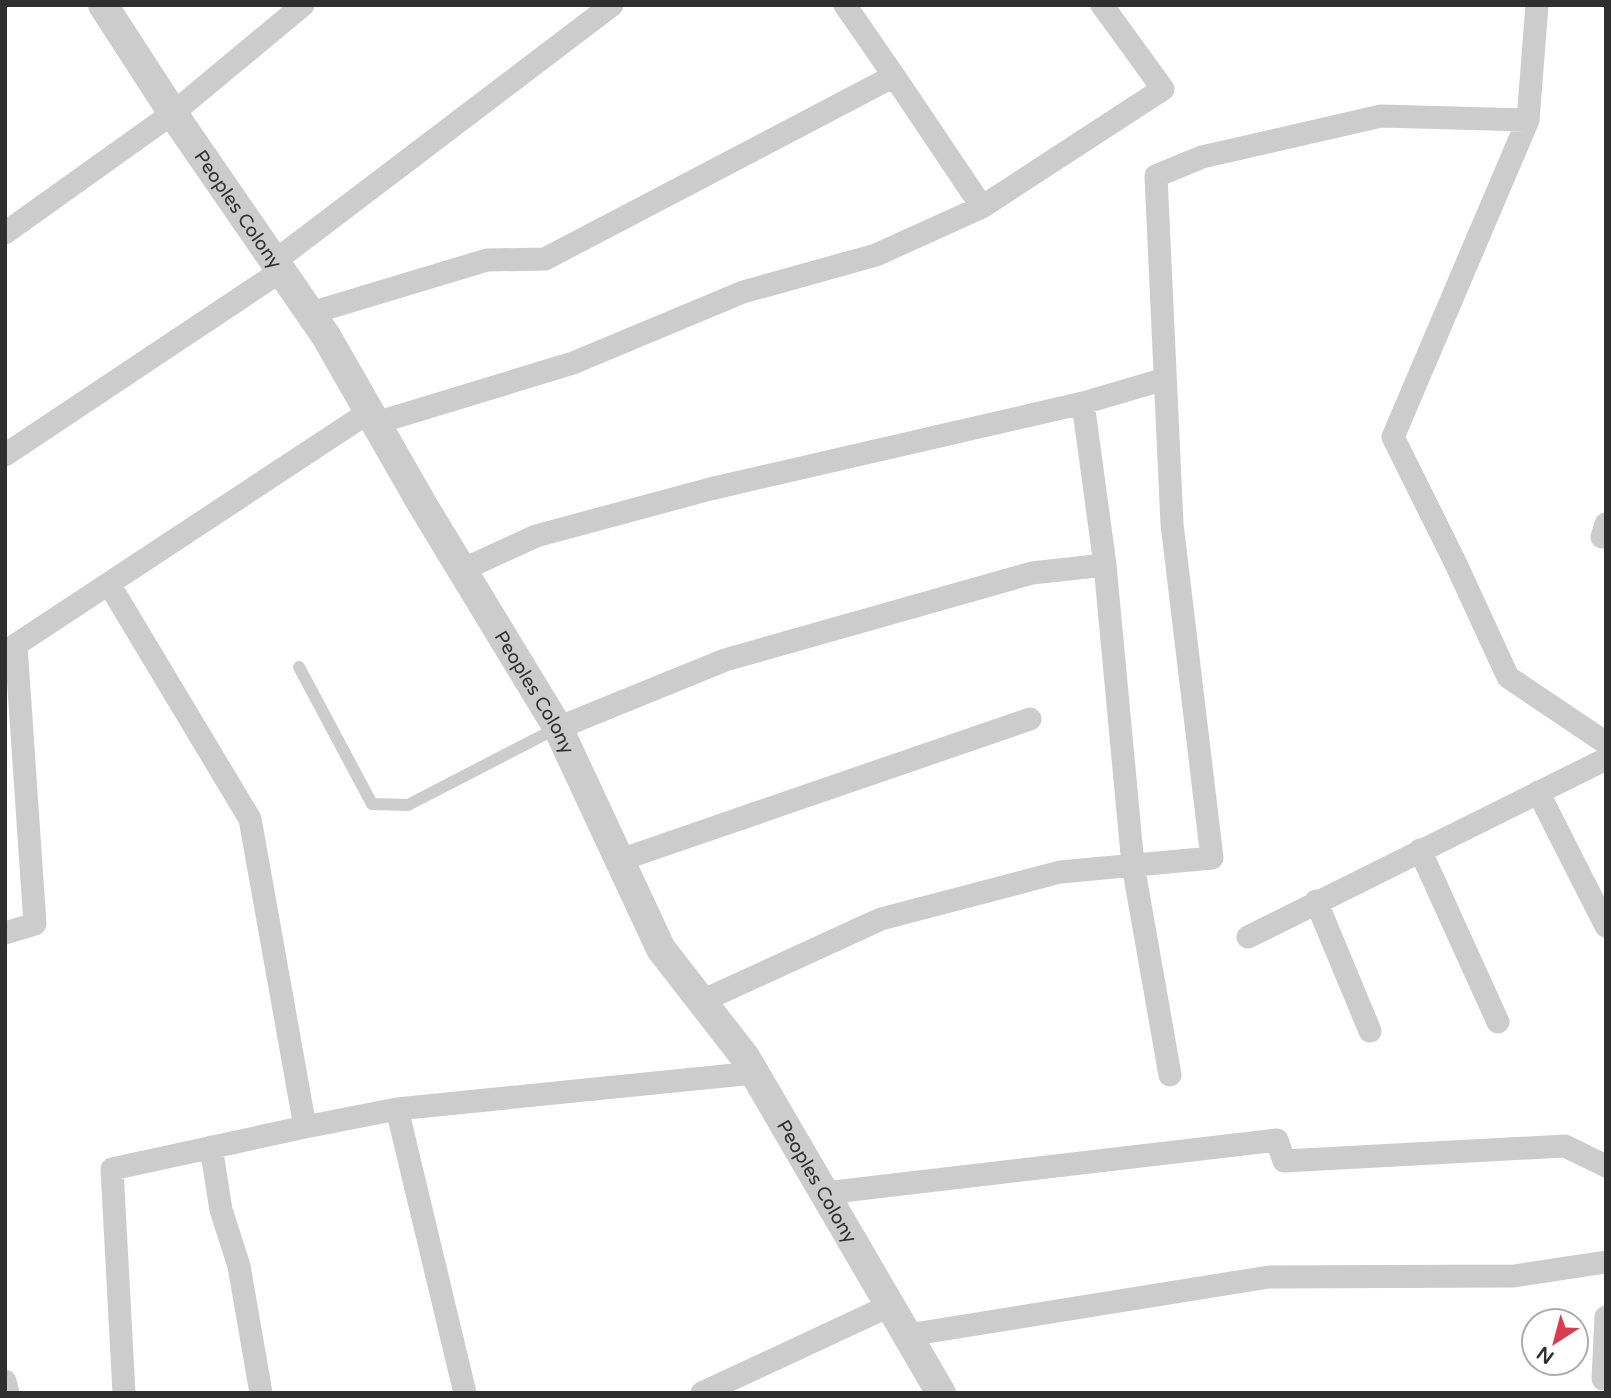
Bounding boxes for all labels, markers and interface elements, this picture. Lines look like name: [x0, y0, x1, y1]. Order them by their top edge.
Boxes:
street label: Peoples Colony: [189, 146, 286, 273]
street label: Peoples Colony: [490, 627, 578, 757]
street label: Peoples Colony: [772, 1116, 861, 1247]
north arrow: [1520, 1307, 1590, 1377]
text: N: [1533, 1342, 1558, 1368]

